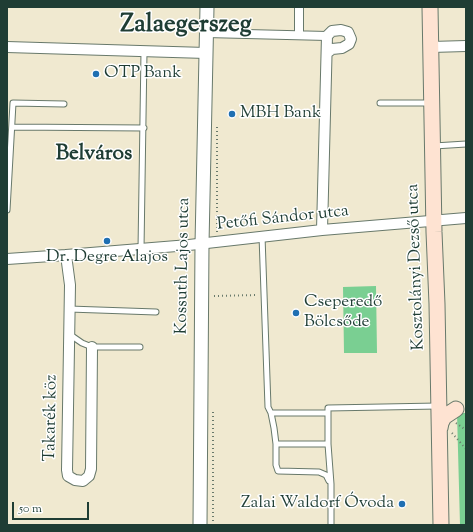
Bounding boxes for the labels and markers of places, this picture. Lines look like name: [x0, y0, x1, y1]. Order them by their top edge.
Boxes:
place label: OTP Bank: [104, 64, 182, 84]
marker: OTP Bank: [91, 69, 101, 79]
place label: MBH Bank: [240, 104, 321, 124]
marker: MBH Bank: [227, 109, 237, 119]
marker: Dr. Degre Alajos: [102, 236, 112, 246]
place label: Dr. Degre Alajos: [46, 248, 168, 268]
place label: Cseperedő Bölcsőde: [304, 293, 382, 333]
marker: Cseperedő Bölcsőde: [291, 308, 301, 318]
place label: Zalai Waldorf Óvoda: [241, 494, 394, 514]
marker: Zalai Waldorf Óvoda: [397, 499, 407, 509]

